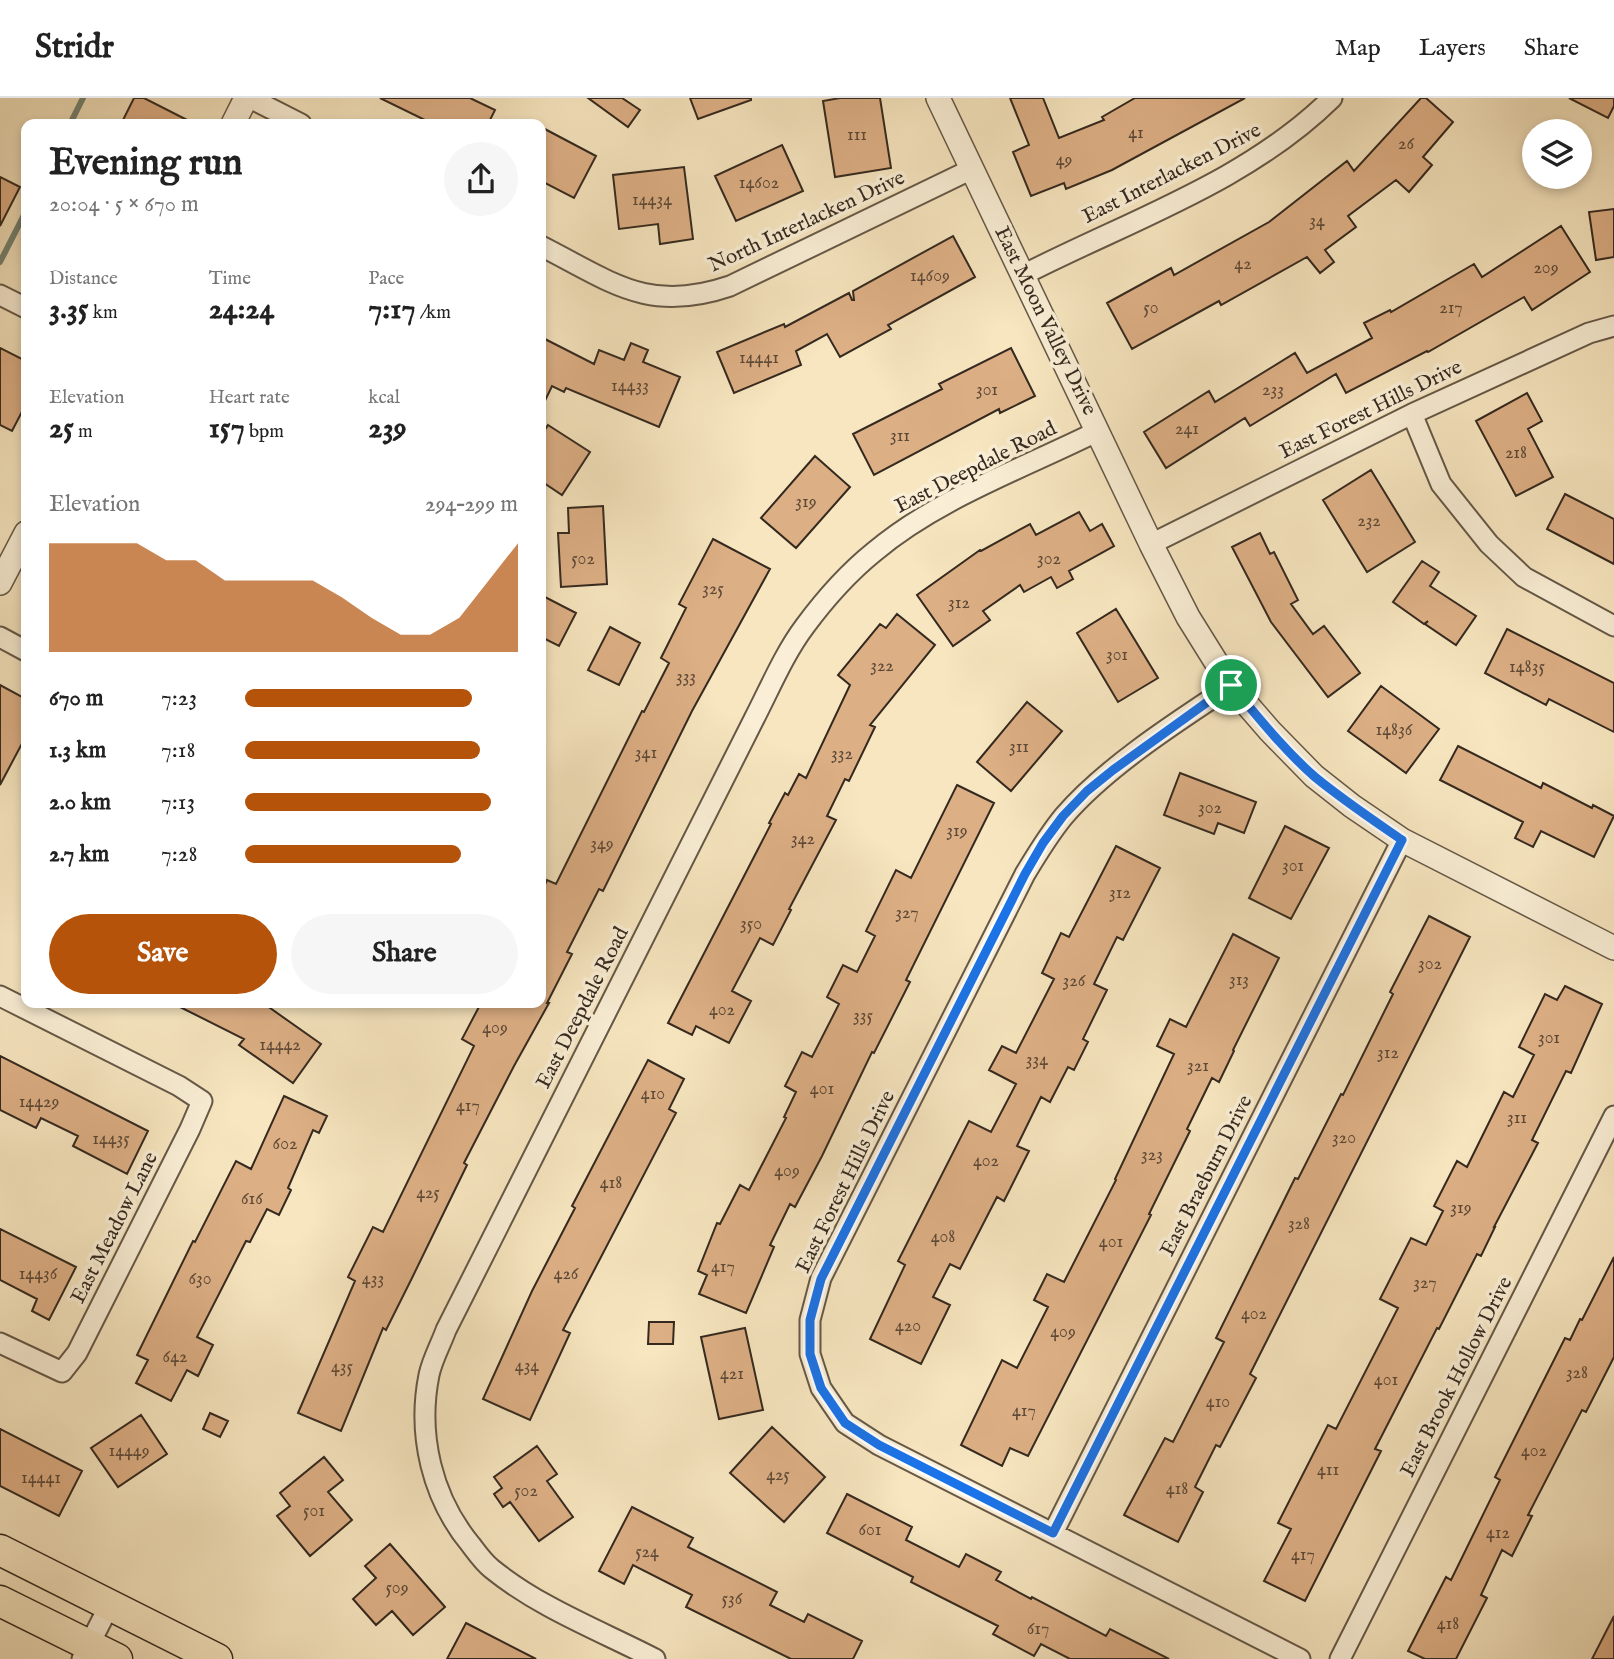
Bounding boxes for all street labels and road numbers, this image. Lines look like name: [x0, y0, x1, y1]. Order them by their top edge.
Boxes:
street label: East Interlacken Drive: [1078, 117, 1266, 231]
street label: North Interlacken Drive: [705, 165, 910, 279]
street label: East Moon Valley Drive: [987, 222, 1103, 420]
street label: East Forest Hills Drive: [1275, 354, 1467, 466]
street label: East Deepdale Road: [891, 415, 1062, 520]
street label: East Deepdale Road: [531, 922, 636, 1093]
street label: East Forest Hills Drive: [790, 1086, 902, 1278]
street label: East Braeburn Drive: [1155, 1090, 1259, 1261]
street label: East Meadow Lane: [65, 1147, 165, 1308]
street label: East Brook Hollow Drive: [1395, 1272, 1519, 1482]

